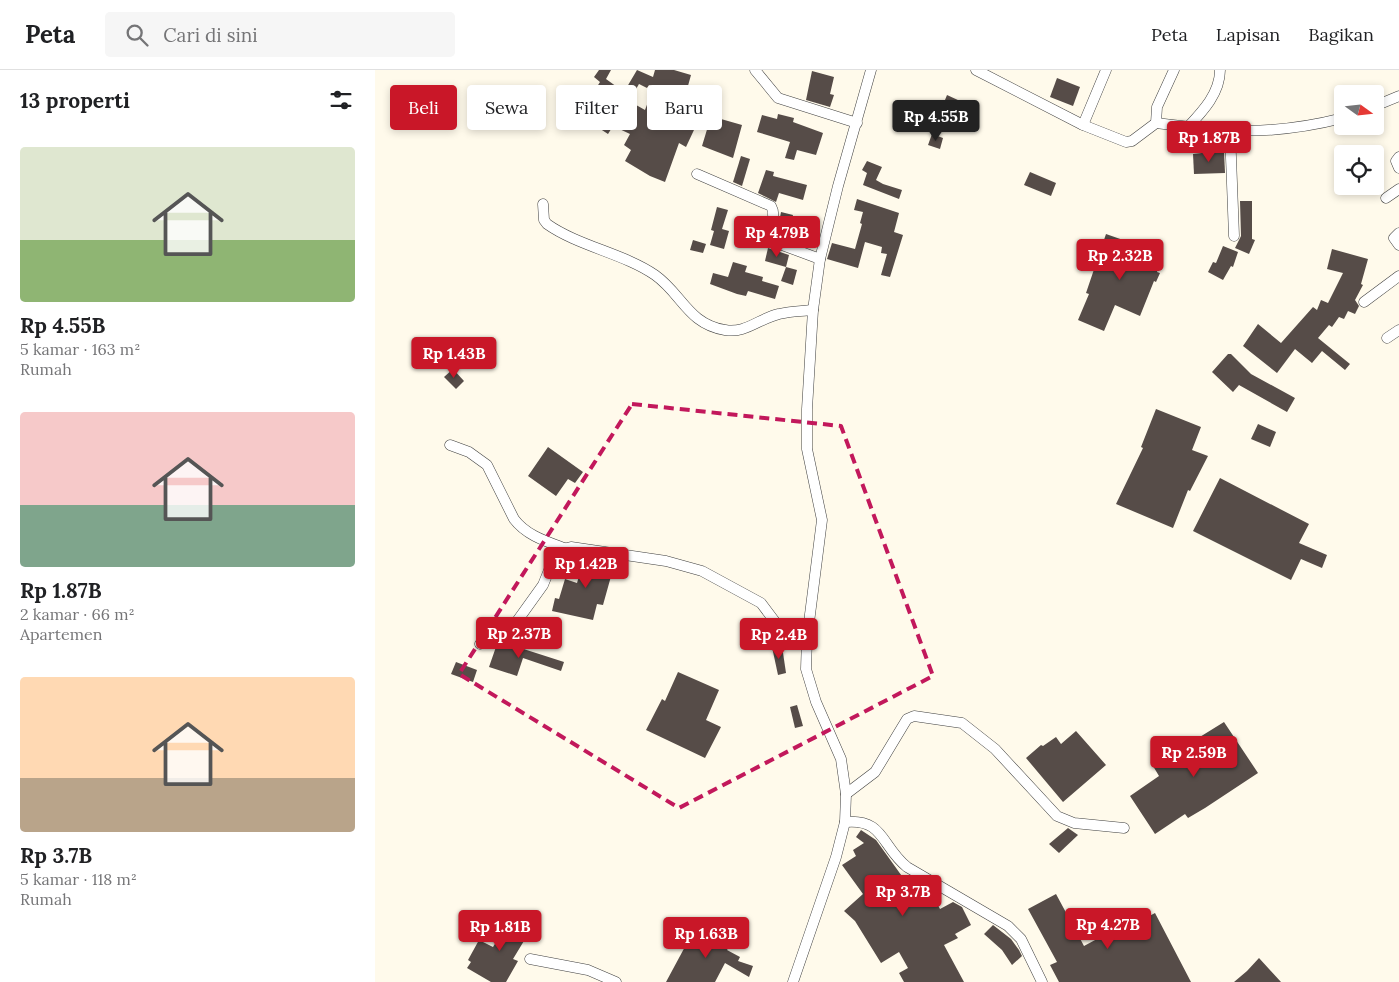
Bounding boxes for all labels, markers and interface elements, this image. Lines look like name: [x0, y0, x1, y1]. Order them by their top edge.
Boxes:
search box: [105, 12, 455, 57]
text: Peta: [25, 19, 75, 50]
icon: search: [123, 21, 151, 49]
text: Cari di sini: [163, 23, 258, 47]
text: Peta: [1151, 23, 1188, 46]
text: Lapisan: [1216, 23, 1280, 46]
text: Bagikan: [1308, 23, 1374, 46]
chip: Beli: [390, 85, 457, 130]
chip: Sewa: [467, 85, 546, 130]
chip: Filter: [556, 85, 637, 130]
chip: Baru: [647, 85, 722, 130]
north arrow: [1334, 85, 1384, 135]
map controls: [1334, 85, 1384, 195]
icon: filters: [327, 86, 355, 114]
text: 13 properti: [20, 87, 130, 114]
pin: Rp 4.55B: [884, 100, 988, 142]
text: Rp 4.55B: [903, 106, 969, 126]
pin: Rp 1.87B: [1157, 121, 1261, 163]
text: Rp 1.87B: [1178, 127, 1240, 147]
button: locate: [1334, 145, 1384, 195]
icon: home: [143, 179, 233, 269]
pin: Rp 4.79B: [725, 216, 829, 258]
text: Rp 4.79B: [745, 222, 809, 242]
pin: Rp 2.32B: [1068, 238, 1172, 281]
text: Rp 2.32B: [1087, 245, 1153, 265]
text: Rp 4.55B: [20, 312, 105, 339]
pin: Rp 1.43B: [402, 336, 506, 379]
text: 5 kamar · 163 m²: [20, 339, 140, 359]
text: Rp 1.43B: [422, 343, 486, 363]
text: Rumah: [20, 359, 72, 379]
icon: home: [143, 444, 233, 534]
pin: Rp 1.42B: [534, 546, 638, 589]
text: Rp 1.42B: [555, 553, 617, 573]
text: Rp 1.87B: [20, 577, 102, 604]
text: 2 kamar · 66 m²: [20, 604, 135, 624]
pin: Rp 2.37B: [467, 616, 571, 659]
pin: Rp 2.4B: [733, 618, 825, 660]
text: Rp 2.37B: [487, 623, 551, 643]
text: Apartemen: [20, 624, 102, 644]
text: Rp 2.4B: [751, 624, 807, 644]
icon: home: [143, 709, 233, 799]
pin: Rp 2.59B: [1142, 736, 1246, 778]
text: Rp 2.59B: [1161, 742, 1227, 762]
text: Rp 3.7B: [20, 842, 92, 869]
text: 5 kamar · 118 m²: [20, 869, 137, 889]
pin: Rp 3.7B: [857, 874, 949, 917]
text: Rp 3.7B: [875, 881, 931, 901]
text: Rumah: [20, 889, 72, 909]
pin: Rp 4.27B: [1056, 908, 1160, 950]
pin: Rp 1.81B: [448, 910, 552, 952]
text: Rp 4.27B: [1076, 914, 1140, 934]
text: Rp 1.81B: [469, 916, 531, 936]
pin: Rp 1.63B: [654, 916, 758, 959]
text: Rp 1.63B: [674, 923, 738, 943]

